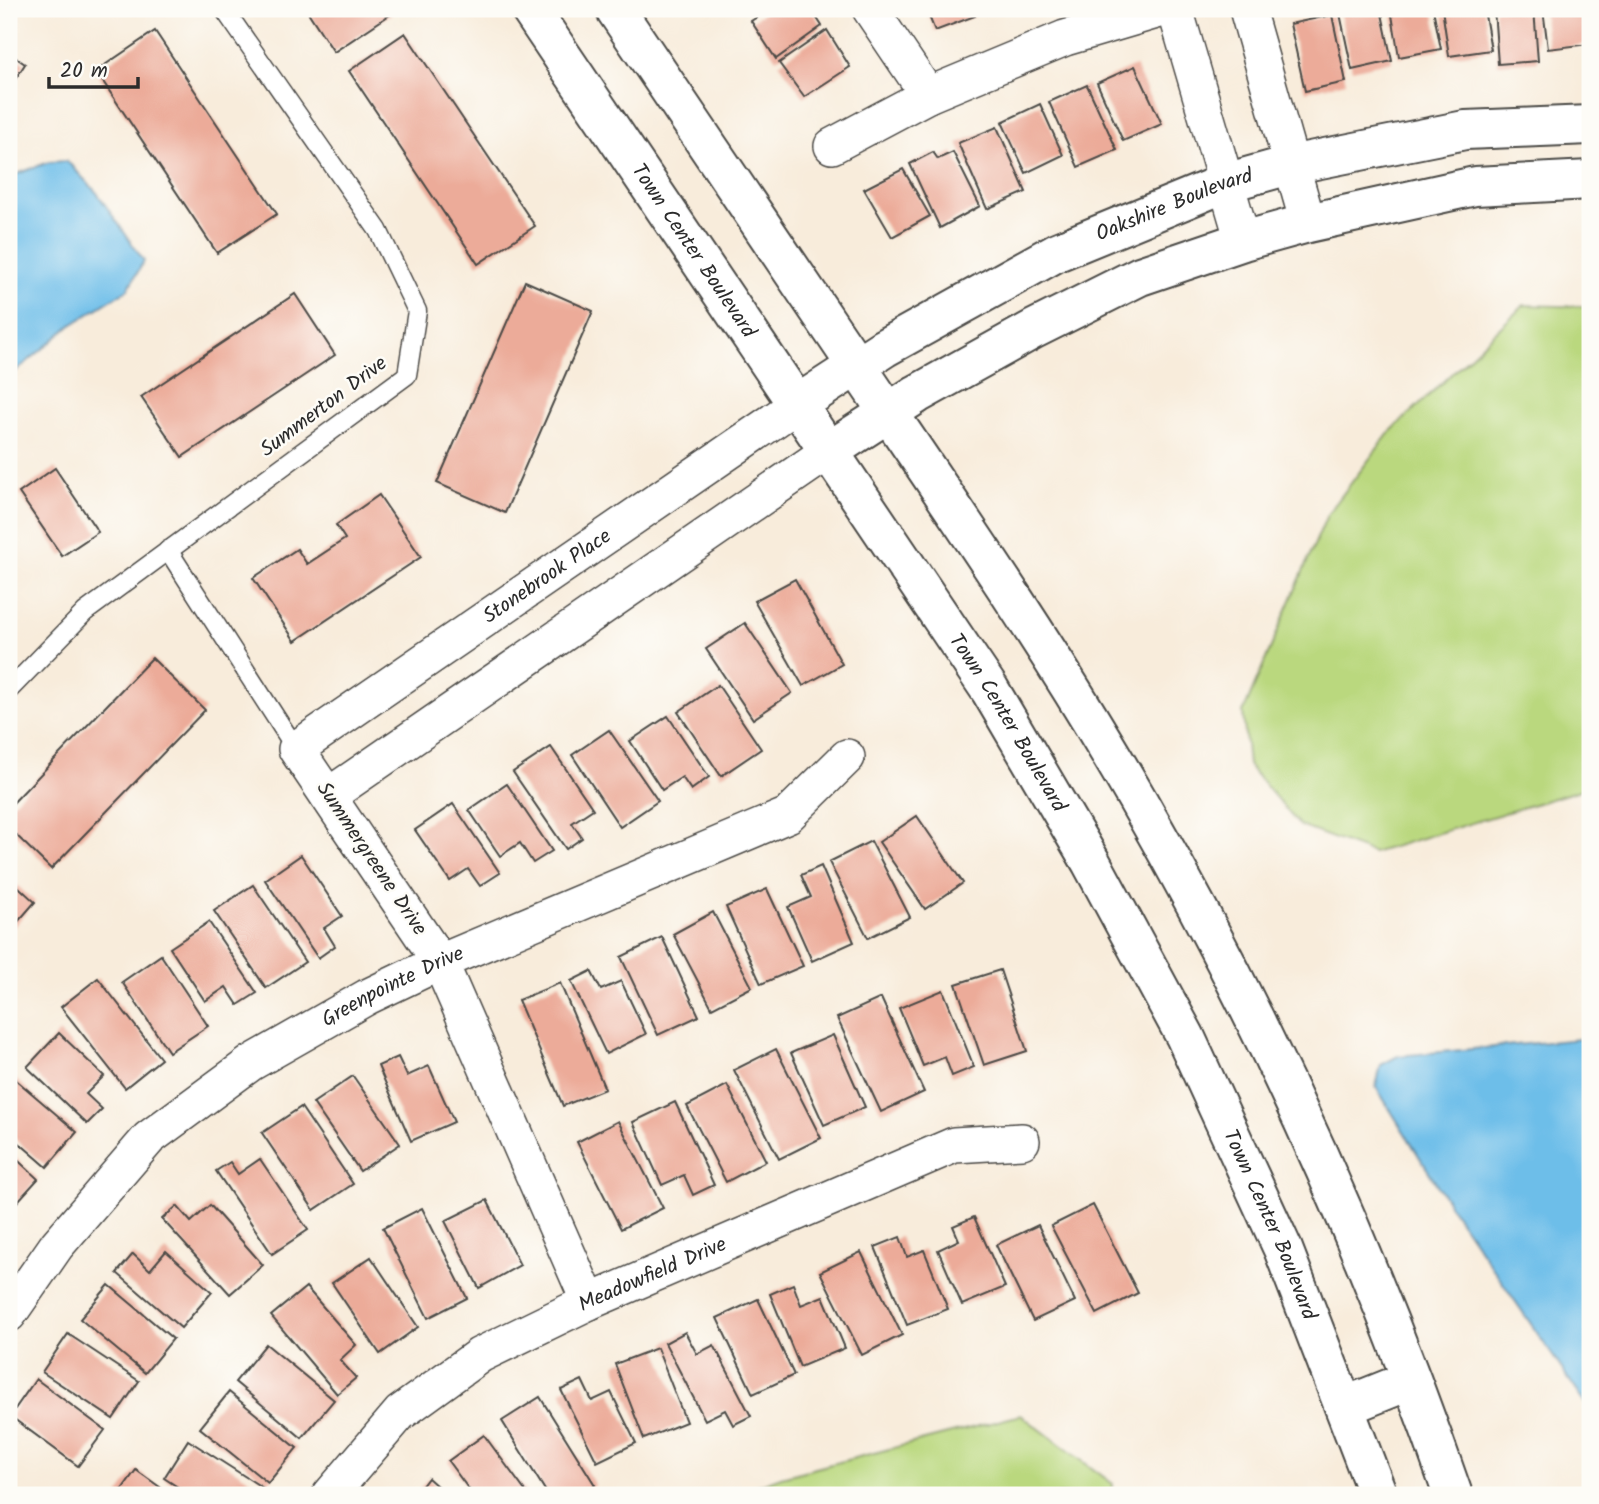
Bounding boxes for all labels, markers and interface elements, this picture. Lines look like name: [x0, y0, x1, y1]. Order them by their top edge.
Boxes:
scale bar: [49, 46, 138, 90]
text: 20 m: [60, 55, 108, 88]
street label: Town Center Boulevard: [623, 157, 765, 345]
street label: Oakshire Boulevard: [1091, 159, 1257, 251]
street label: Summerton Drive: [253, 348, 395, 466]
street label: Stonebrook Place: [476, 520, 619, 633]
street label: Town Center Boulevard: [940, 627, 1075, 819]
street label: Summergreene Drive: [307, 775, 435, 943]
street label: Greenpointe Drive: [315, 937, 470, 1036]
street label: Town Center Boulevard: [1214, 1124, 1326, 1325]
street label: Meadowfield Drive: [573, 1228, 732, 1321]

